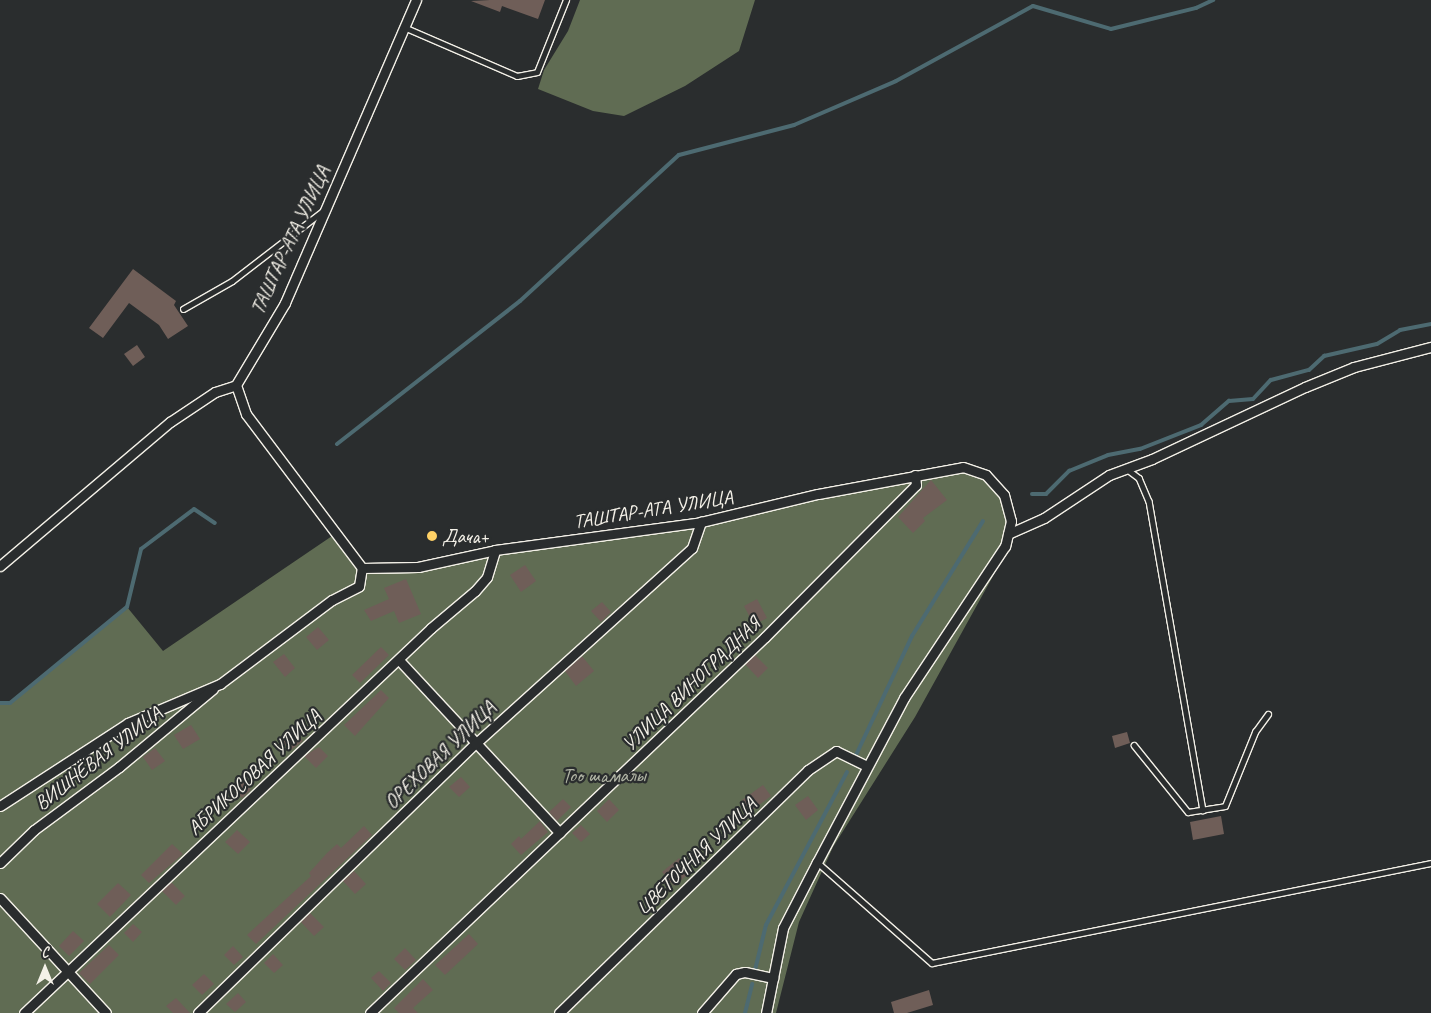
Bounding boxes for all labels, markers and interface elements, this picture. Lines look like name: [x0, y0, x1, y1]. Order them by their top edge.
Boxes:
street label: ТАШТАР-АТА УЛИЦА: [245, 162, 335, 318]
street label: ТАШТАР-АТА УЛИЦА: [572, 485, 734, 533]
place label: Дача+: [442, 524, 488, 548]
marker: Дача+: [426, 530, 438, 542]
street label: УЛИЦА ВИНОГРАДНАЯ: [617, 612, 765, 756]
street label: ОРЕХОВАЯ УЛИЦА: [380, 697, 500, 813]
street label: ВИШНЁВАЯ УЛИЦА: [30, 701, 166, 815]
street label: АБРИКОСОВАЯ УЛИЦА: [182, 704, 326, 840]
park label: Тоо шамалы: [562, 763, 646, 787]
street label: ЦВЕТОЧНАЯ УЛИЦА: [631, 793, 761, 919]
north arrow: [20, 943, 70, 993]
text: С: [42, 944, 48, 961]

